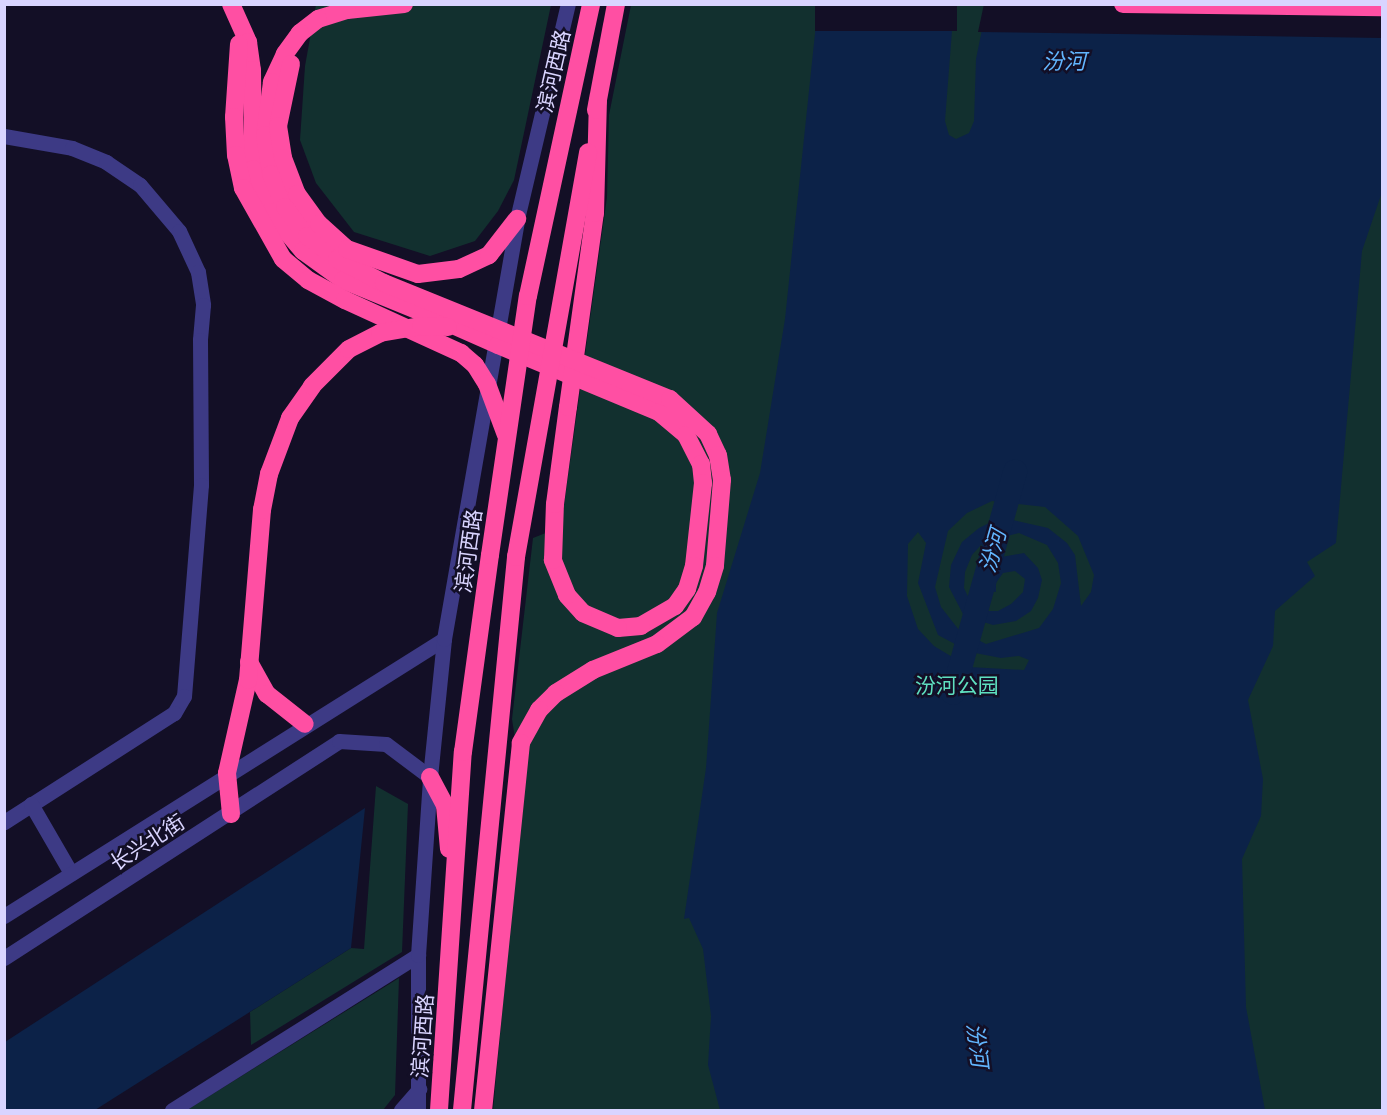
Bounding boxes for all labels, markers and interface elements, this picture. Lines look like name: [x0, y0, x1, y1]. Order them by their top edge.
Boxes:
street label: 滨河西路: [531, 27, 575, 115]
water label: 汾河: [1042, 49, 1086, 75]
street label: 滨河西路: [450, 508, 486, 594]
water label: 汾河: [974, 526, 1012, 576]
park label: 汾河公园: [915, 672, 999, 698]
street label: 长兴北街: [105, 809, 189, 875]
street label: 滨河西路: [407, 993, 437, 1079]
water label: 汾河: [961, 1022, 993, 1068]

